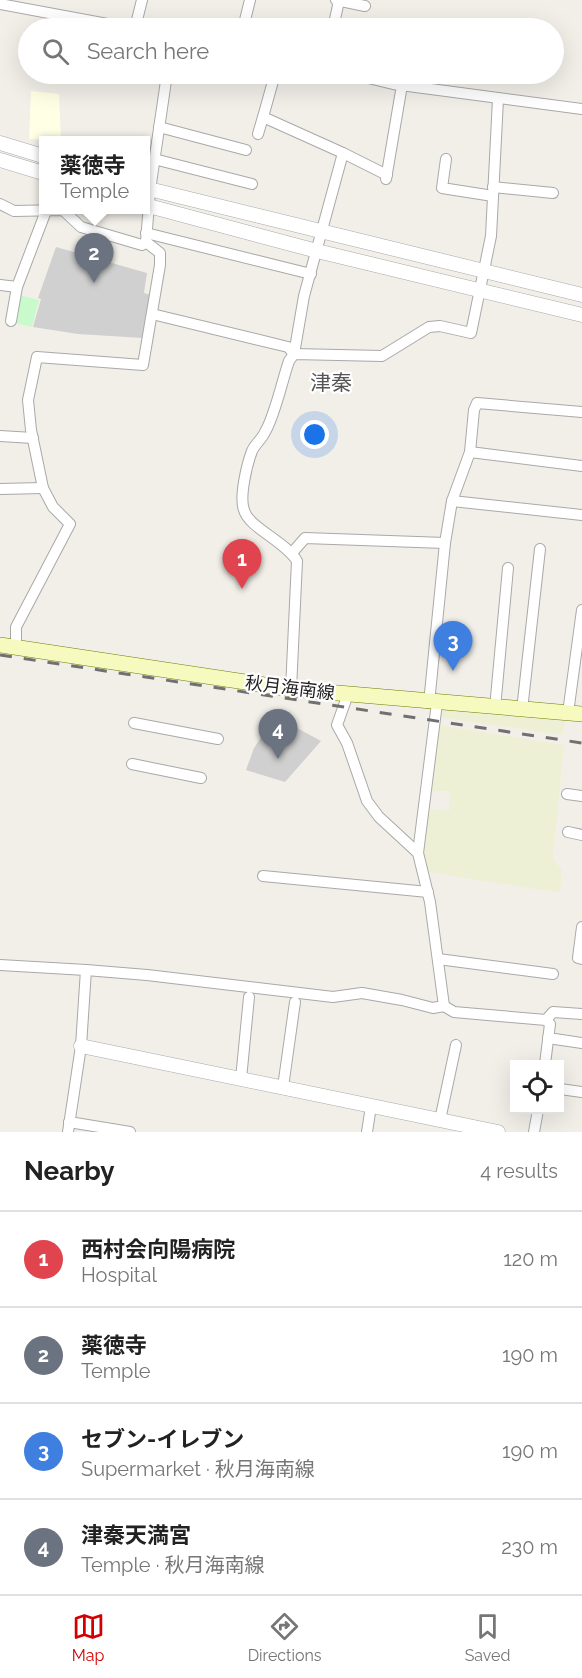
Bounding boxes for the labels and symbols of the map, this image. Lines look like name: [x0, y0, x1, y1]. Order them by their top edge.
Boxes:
pin: 2: [74, 234, 113, 283]
district label: 津秦: [310, 370, 352, 395]
your location: [300, 420, 329, 449]
pin: 1: [222, 540, 262, 589]
pin: 3: [434, 622, 472, 671]
street label: 秋月海南線: [244, 672, 336, 703]
pin: 4: [258, 710, 298, 759]

